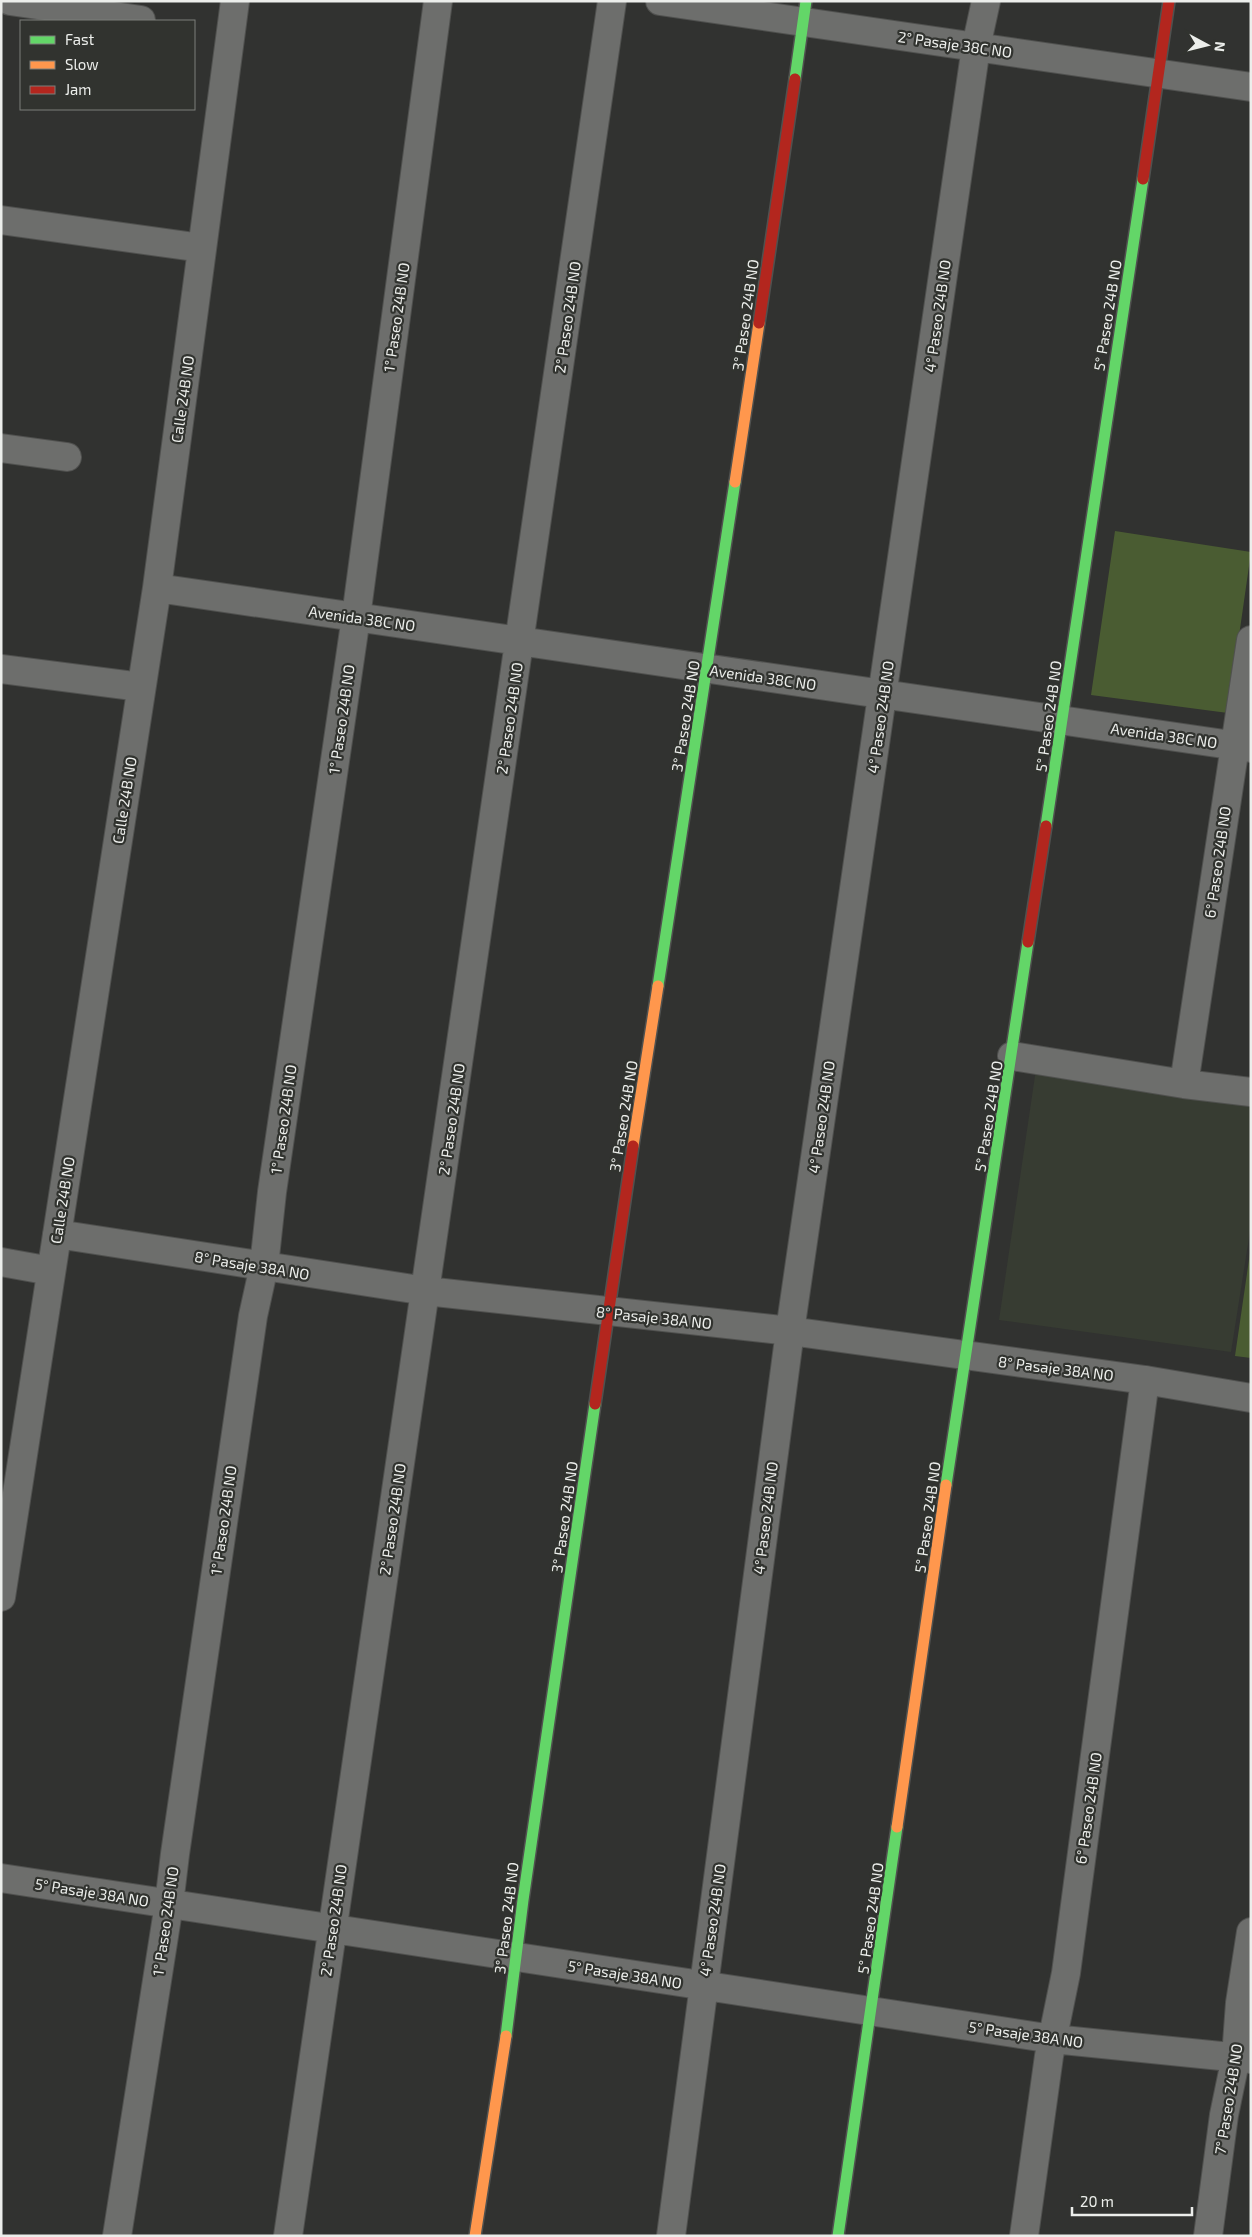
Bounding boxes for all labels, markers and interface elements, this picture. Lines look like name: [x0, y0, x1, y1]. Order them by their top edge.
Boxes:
legend: [20, 20, 195, 110]
north arrow: [1182, 20, 1232, 70]
street label: 2° Pasaje 38C NO: [897, 27, 1013, 62]
text: Fast: [65, 30, 95, 48]
text: N: [1211, 41, 1229, 53]
text: Slow: [65, 55, 99, 73]
text: Jam: [65, 80, 91, 98]
street label: 3° Paseo 24B NO: [728, 258, 762, 372]
street label: 5° Paseo 24B NO: [1089, 258, 1125, 372]
street label: 4° Paseo 24B NO: [920, 259, 954, 373]
street label: 2° Paseo 24B NO: [550, 260, 584, 374]
street label: 1° Paseo 24B NO: [379, 261, 413, 373]
street label: Calle 24B NO: [167, 354, 197, 444]
street label: Avenida 38C NO: [308, 602, 416, 634]
street label: 3° Paseo 24B NO: [667, 659, 703, 773]
street label: 5° Paseo 24B NO: [1031, 659, 1065, 773]
street label: 4° Paseo 24B NO: [863, 660, 897, 774]
street label: 2° Paseo 24B NO: [492, 661, 526, 775]
street label: Avenida 38C NO: [709, 661, 817, 693]
street label: 1° Paseo 24B NO: [324, 663, 358, 775]
street label: Avenida 38C NO: [1110, 719, 1218, 751]
street label: Calle 24B NO: [108, 755, 140, 845]
street label: 6° Paseo 24B NO: [1200, 805, 1234, 919]
street label: 3° Paseo 24B NO: [605, 1059, 641, 1173]
street label: 5° Paseo 24B NO: [970, 1059, 1006, 1173]
street label: 4° Paseo 24B NO: [804, 1060, 838, 1174]
street label: 2° Paseo 24B NO: [434, 1062, 468, 1176]
street label: 1° Paseo 24B NO: [266, 1063, 300, 1175]
street label: Calle 24B NO: [46, 1155, 78, 1245]
street label: 8° Pasaje 38A NO: [193, 1247, 311, 1284]
street label: 8° Pasaje 38A NO: [595, 1302, 713, 1333]
street label: 8° Pasaje 38A NO: [997, 1352, 1115, 1385]
street label: 3° Paseo 24B NO: [547, 1460, 581, 1574]
street label: 5° Paseo 24B NO: [910, 1460, 944, 1574]
street label: 4° Paseo 24B NO: [749, 1461, 781, 1575]
street label: 2° Paseo 24B NO: [375, 1462, 409, 1576]
street label: 1° Paseo 24B NO: [206, 1464, 240, 1576]
street label: 6° Paseo 24B NO: [1071, 1751, 1105, 1865]
street label: 3° Paseo 24B NO: [490, 1861, 522, 1975]
street label: 5° Paseo 24B NO: [853, 1861, 887, 1975]
street label: 2° Paseo 24B NO: [316, 1863, 350, 1977]
street label: 4° Paseo 24B NO: [695, 1863, 729, 1977]
street label: 1° Paseo 24B NO: [148, 1865, 182, 1977]
street label: 5° Pasaje 38A NO: [34, 1874, 150, 1911]
street label: 5° Pasaje 38A NO: [567, 1956, 683, 1993]
street label: 5° Pasaje 38A NO: [968, 2017, 1084, 2052]
street label: 7° Paseo 24B NO: [1210, 2042, 1246, 2156]
scale bar: [1072, 2184, 1192, 2216]
text: 20 m: [1080, 2192, 1114, 2210]

